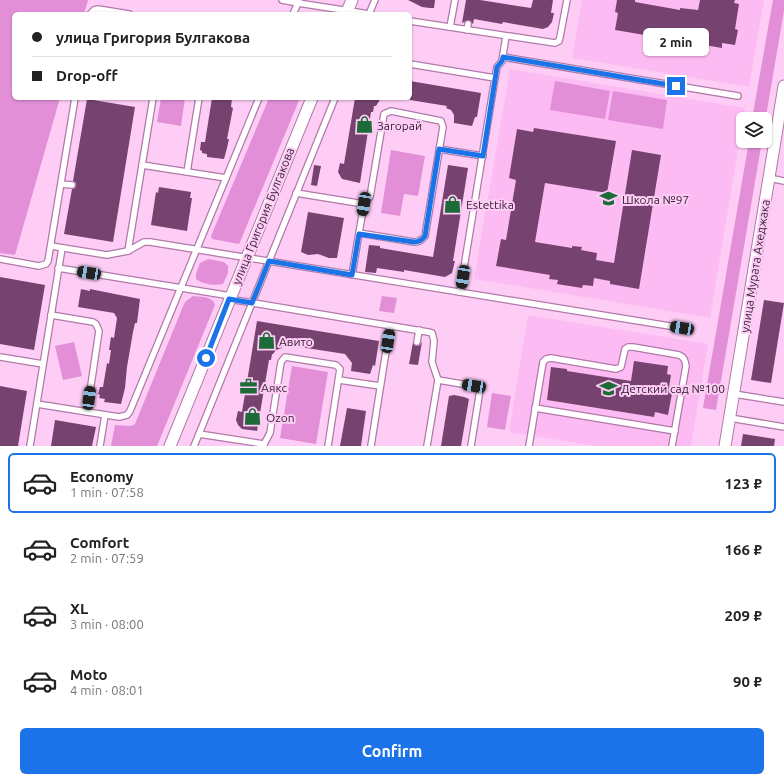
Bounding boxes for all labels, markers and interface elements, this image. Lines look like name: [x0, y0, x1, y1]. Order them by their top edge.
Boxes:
callout: 2 min: [643, 28, 709, 56]
text: улица Григория Булгакова: [56, 29, 250, 46]
text: 2 min: [660, 35, 692, 49]
text: Drop-off: [56, 67, 118, 84]
route end: [667, 77, 685, 95]
map controls: [736, 112, 772, 148]
button: layers: [736, 112, 772, 148]
shop icon: Загорай: [354, 115, 374, 135]
place label: Загорай: [377, 119, 422, 132]
street label: улица Григория Булгакова: [230, 146, 296, 286]
school or university icon: Школа №97: [599, 189, 619, 209]
car: [356, 191, 372, 217]
place label: Школа №97: [622, 193, 689, 206]
shop icon: Estettika: [443, 194, 463, 214]
place label: Estettika: [466, 198, 514, 211]
street label: улица Мурата Ахеджака: [738, 199, 772, 333]
car: [455, 264, 471, 290]
car: [76, 265, 102, 281]
car: [669, 320, 695, 336]
car: [380, 328, 396, 354]
shop icon: Авито: [256, 331, 276, 351]
place label: Авито: [279, 335, 313, 348]
route start: [197, 349, 215, 367]
office icon: Аякс: [238, 377, 258, 397]
car: [461, 378, 487, 394]
school or university icon: Детский сад №100: [598, 378, 618, 398]
place label: Аякс: [261, 381, 287, 394]
place label: Детский сад №100: [621, 382, 725, 395]
car: [81, 385, 97, 411]
shop icon: Ozon: [243, 407, 263, 427]
place label: Ozon: [266, 411, 295, 424]
icon: car: [22, 465, 58, 501]
text: Economy: [70, 468, 134, 485]
text: 123 ₽: [725, 475, 762, 492]
text: 1 min · 07:58: [70, 485, 144, 499]
icon: car: [22, 531, 58, 567]
text: Comfort: [70, 534, 129, 551]
text: 166 ₽: [725, 541, 762, 558]
text: 2 min · 07:59: [70, 551, 144, 565]
icon: car: [22, 597, 58, 633]
text: XL: [70, 600, 88, 617]
text: 209 ₽: [725, 607, 762, 624]
text: 3 min · 08:00: [70, 617, 144, 631]
icon: car: [22, 663, 58, 699]
text: Moto: [70, 666, 108, 683]
text: 90 ₽: [733, 673, 762, 690]
text: 4 min · 08:01: [70, 683, 144, 697]
button: Confirm: [20, 728, 764, 774]

